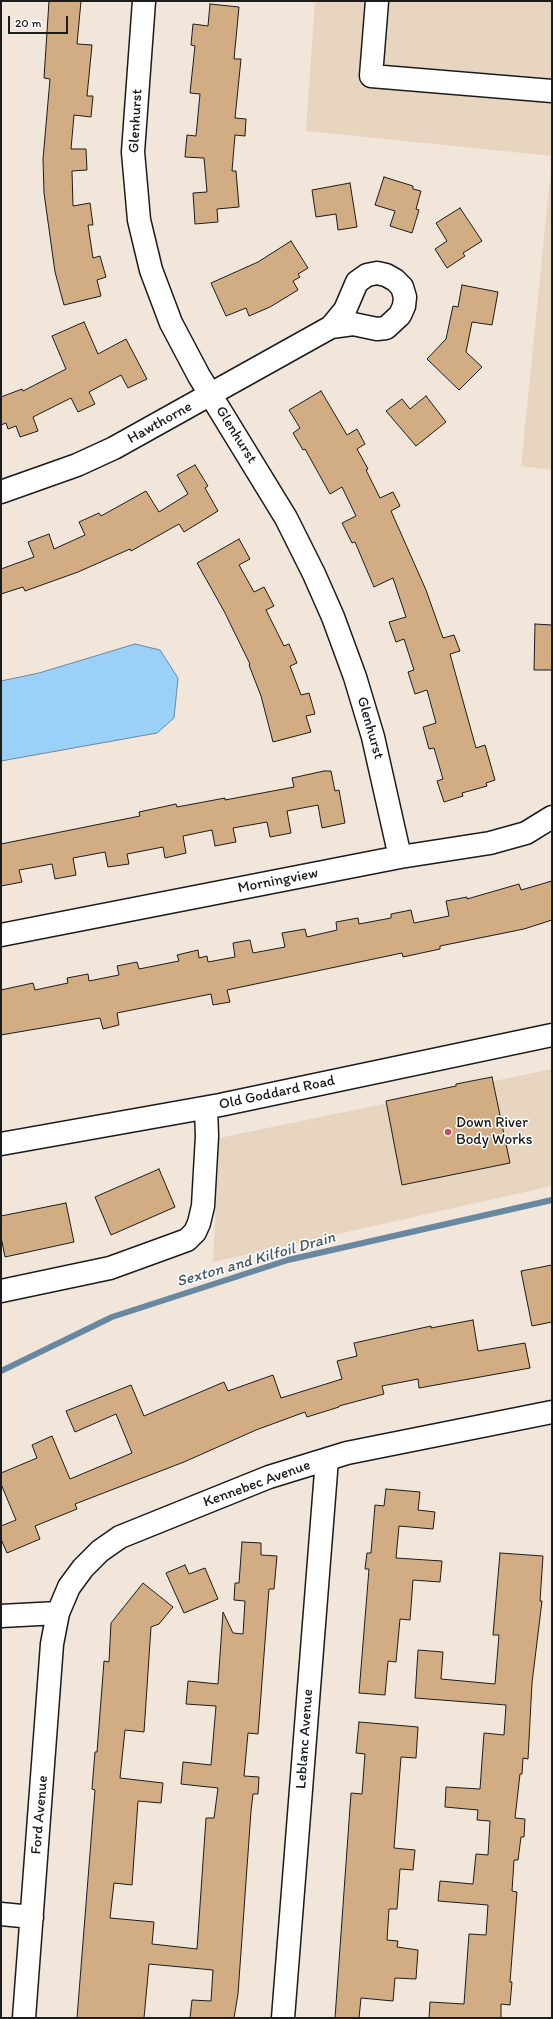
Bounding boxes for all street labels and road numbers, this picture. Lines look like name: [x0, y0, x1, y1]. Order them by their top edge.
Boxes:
street label: Glenhurst: [125, 88, 147, 154]
street label: Hawthorne: [125, 398, 195, 448]
street label: Glenhurst: [211, 403, 261, 467]
street label: Glenhurst: [353, 695, 387, 761]
street label: Morningview: [236, 864, 320, 898]
street label: Old Goddard Road: [217, 1072, 337, 1114]
street label: Kennebec Avenue: [201, 1456, 313, 1512]
street label: Leblanc Avenue: [293, 1689, 317, 1789]
street label: Ford Avenue: [28, 1775, 52, 1855]

